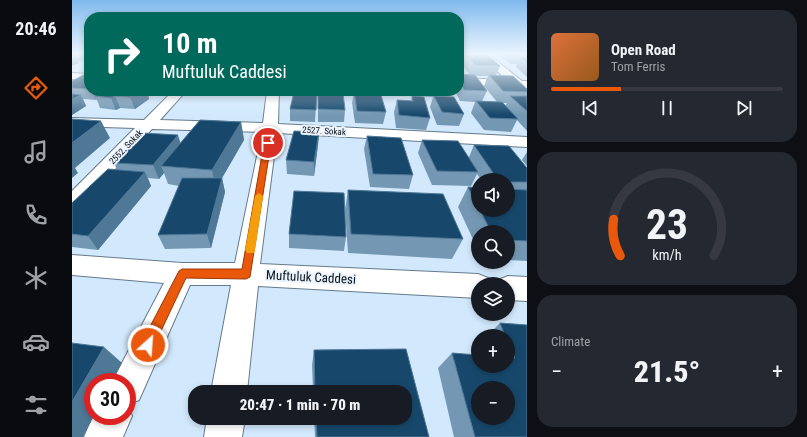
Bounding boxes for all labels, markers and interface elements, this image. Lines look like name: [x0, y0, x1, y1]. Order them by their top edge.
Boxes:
text: 20:46: [15, 18, 57, 39]
text: 10 m: [162, 27, 218, 60]
icon: right: [96, 28, 148, 80]
text: Open Road: [611, 41, 676, 59]
text: Tom Ferris: [611, 59, 665, 74]
text: Muftuluk Caddesi: [162, 61, 287, 82]
icon: directions: [22, 74, 50, 102]
icon: previous: [579, 97, 601, 119]
icon: pause: [656, 97, 678, 119]
icon: next: [733, 97, 755, 119]
street label: 2527. Sokak: [302, 125, 346, 137]
pin: [251, 126, 285, 160]
street label: 2552. Sokak: [107, 128, 145, 166]
icon: arrive: [257, 132, 279, 154]
icon: music: [22, 138, 50, 166]
map controls: [471, 173, 515, 425]
button: sound: [471, 173, 515, 217]
text: 23: [646, 200, 688, 249]
icon: phone: [22, 201, 50, 229]
button: search: [471, 225, 515, 269]
text: km/h: [652, 247, 682, 263]
icon: climate: [22, 264, 50, 292]
street label: Muftuluk Caddesi: [266, 267, 356, 287]
button: layers: [471, 277, 515, 321]
position arrow: [127, 324, 169, 366]
icon: car: [22, 328, 50, 356]
button: +: [471, 329, 515, 373]
text: Climate: [551, 334, 590, 349]
text: 21.5°: [634, 354, 700, 389]
text: −: [551, 359, 562, 384]
text: +: [772, 359, 783, 384]
speed limit sign: 30: [84, 373, 136, 425]
button: −: [471, 381, 515, 425]
icon: filters: [22, 391, 50, 419]
text: 20:47 · 1 min · 70 m: [240, 396, 360, 414]

